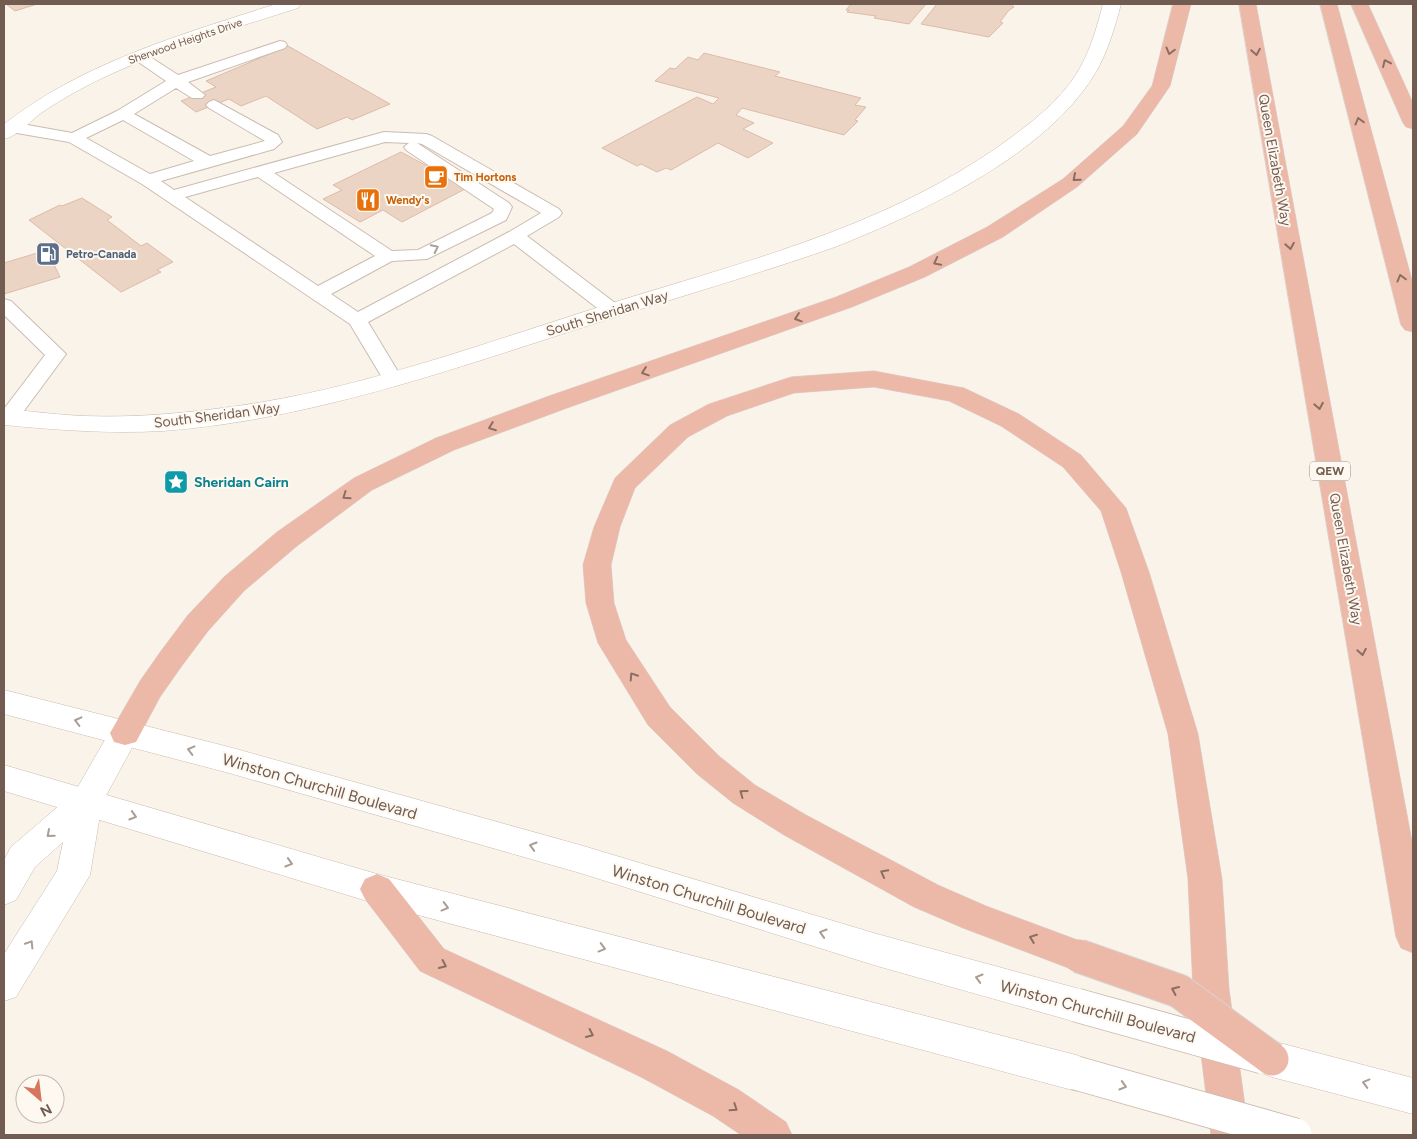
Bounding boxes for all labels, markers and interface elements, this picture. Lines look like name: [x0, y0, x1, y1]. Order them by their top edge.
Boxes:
street label: Sherwood Heights Drive: [126, 16, 244, 67]
one-way arrow: [1165, 46, 1176, 55]
one-way arrow: [1250, 47, 1260, 56]
one-way arrow: [1381, 59, 1392, 68]
street label: Queen Elizabeth Way: [1255, 93, 1295, 228]
one-way arrow: [1354, 117, 1365, 125]
cafe icon: Tim Hortons: [423, 164, 449, 190]
place label: Tim Hortons: [454, 171, 516, 184]
one-way arrow: [1072, 172, 1081, 181]
restaurant icon: Wendy's: [355, 187, 381, 213]
place label: Wendy's: [386, 194, 429, 207]
fuel station icon: Petro-Canada: [35, 241, 61, 267]
one-way arrow: [1285, 242, 1295, 251]
one-way arrow: [430, 244, 439, 254]
place label: Petro-Canada: [66, 248, 137, 261]
one-way arrow: [933, 256, 942, 266]
one-way arrow: [1396, 274, 1407, 283]
street label: South Sheridan Way: [544, 287, 671, 340]
one-way arrow: [795, 312, 803, 322]
one-way arrow: [641, 366, 650, 376]
street label: South Sheridan Way: [153, 399, 282, 432]
one-way arrow: [1313, 402, 1323, 411]
one-way arrow: [488, 421, 497, 431]
road number: QEW: [1310, 462, 1350, 481]
place icon: Sheridan Cairn: [163, 469, 189, 495]
place label: Sheridan Cairn: [194, 474, 289, 491]
one-way arrow: [342, 490, 351, 499]
street label: Queen Elizabeth Way: [1326, 492, 1366, 627]
one-way arrow: [1357, 648, 1367, 657]
one-way arrow: [630, 672, 639, 681]
one-way arrow: [73, 716, 82, 727]
one-way arrow: [187, 746, 195, 756]
street label: Winston Churchill Boulevard: [220, 750, 419, 823]
one-way arrow: [739, 790, 749, 799]
one-way arrow: [128, 810, 137, 820]
one-way arrow: [46, 828, 55, 837]
one-way arrow: [528, 841, 537, 852]
one-way arrow: [284, 857, 292, 867]
street label: Winston Churchill Boulevard: [610, 861, 808, 938]
one-way arrow: [881, 869, 890, 879]
one-way arrow: [440, 901, 449, 912]
one-way arrow: [819, 929, 827, 939]
one-way arrow: [1029, 934, 1038, 945]
one-way arrow: [24, 940, 33, 950]
one-way arrow: [597, 943, 605, 953]
one-way arrow: [437, 959, 446, 969]
one-way arrow: [974, 973, 983, 984]
street label: Winston Churchill Boulevard: [998, 976, 1198, 1047]
one-way arrow: [1171, 986, 1180, 997]
one-way arrow: [585, 1028, 594, 1038]
north arrow: [15, 1074, 65, 1124]
one-way arrow: [1363, 1079, 1371, 1089]
one-way arrow: [1118, 1081, 1126, 1091]
text: N: [37, 1100, 55, 1120]
one-way arrow: [728, 1102, 738, 1111]

